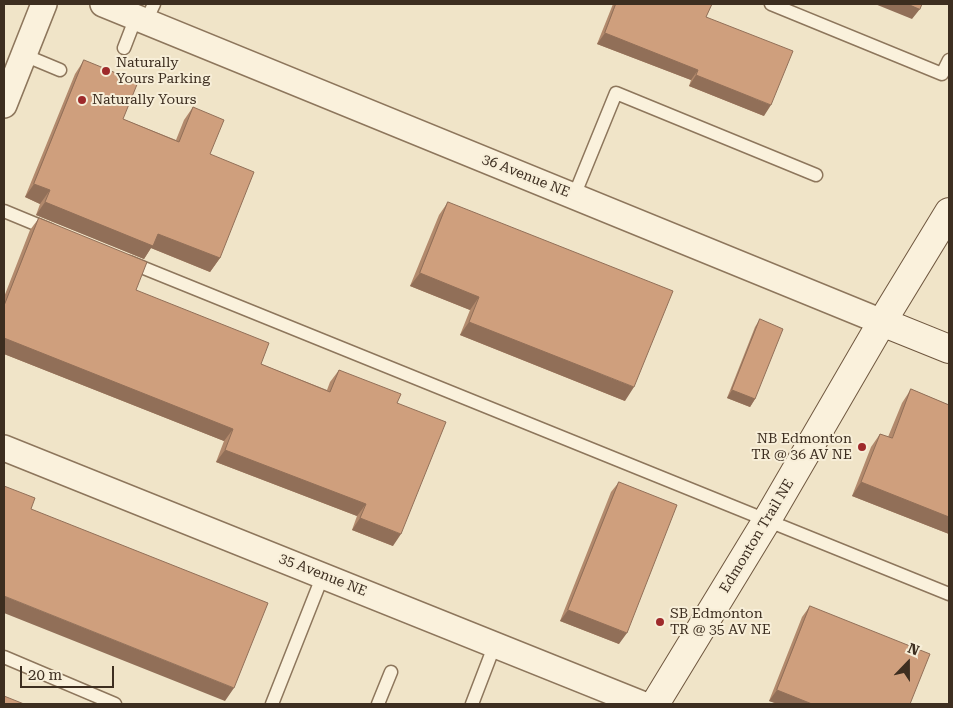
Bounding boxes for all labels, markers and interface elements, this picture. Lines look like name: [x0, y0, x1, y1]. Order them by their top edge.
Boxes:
place label: Naturally Yours Parking: [116, 55, 210, 88]
marker: Naturally Yours Parking: [100, 65, 112, 77]
place label: Naturally Yours: [92, 92, 196, 108]
marker: Naturally Yours: [76, 94, 88, 106]
street label: 36 Avenue NE: [480, 151, 572, 201]
place label: NB Edmonton TR @ 36 AV NE: [751, 431, 852, 464]
marker: NB Edmonton TR @ 36 AV NE: [856, 441, 868, 453]
street label: Edmonton Trail NE: [716, 476, 798, 596]
street label: 35 Avenue NE: [277, 550, 369, 600]
place label: SB Edmonton TR @ 35 AV NE: [670, 606, 771, 638]
marker: SB Edmonton TR @ 35 AV NE: [654, 616, 666, 628]
north arrow: [883, 638, 933, 688]
text: N: [906, 640, 922, 659]
scale bar: [22, 656, 116, 688]
text: 20 m: [28, 666, 62, 684]

